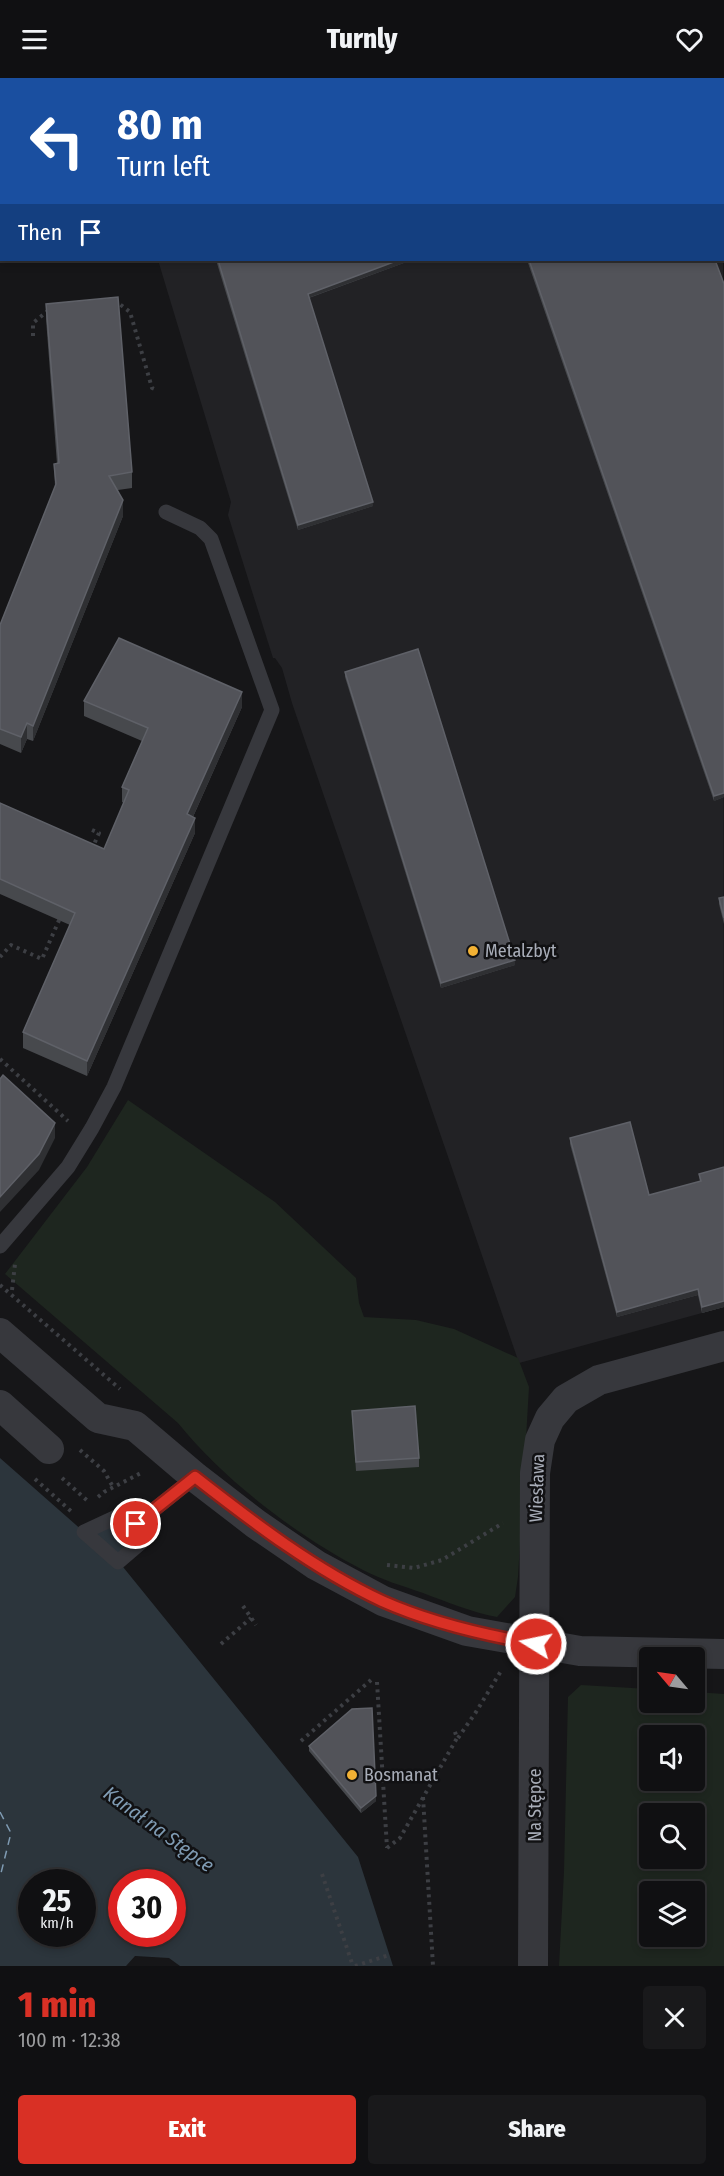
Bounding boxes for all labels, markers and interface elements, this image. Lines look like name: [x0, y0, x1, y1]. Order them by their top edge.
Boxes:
icon: menu: [18, 23, 51, 56]
text: Turnly: [327, 23, 397, 55]
icon: heart: [673, 23, 706, 56]
text: 80 m: [117, 100, 203, 150]
icon: left: [18, 102, 96, 180]
text: Turn left: [117, 151, 210, 183]
icon: arrive: [74, 216, 107, 249]
text: Then: [18, 219, 62, 246]
place label: Metalzbyt: [485, 940, 557, 962]
marker: Metalzbyt: [466, 944, 480, 958]
street label: Wiesława: [525, 1453, 549, 1523]
pin: [110, 1498, 161, 1549]
icon: arrive: [119, 1507, 152, 1540]
position arrow: [504, 1612, 568, 1676]
north arrow: [639, 1647, 705, 1713]
map controls: [639, 1647, 705, 1947]
button: sound: [639, 1725, 705, 1791]
place label: Bosmanat: [364, 1764, 438, 1786]
marker: Bosmanat: [345, 1768, 359, 1782]
street label: Na Stępce: [524, 1768, 546, 1842]
water label: Kanał na Stępce: [99, 1781, 219, 1877]
button: search: [639, 1803, 705, 1869]
speed limit sign: 30: [108, 1869, 186, 1947]
button: layers: [639, 1881, 705, 1947]
text: 25: [43, 1883, 71, 1919]
text: km/h: [40, 1914, 74, 1932]
text: 1 min: [18, 1983, 96, 2027]
button: close: [643, 1986, 706, 2049]
text: 100 m · 12:38: [18, 2028, 120, 2052]
button: Exit: [18, 2095, 356, 2164]
button: Share: [368, 2095, 706, 2164]

